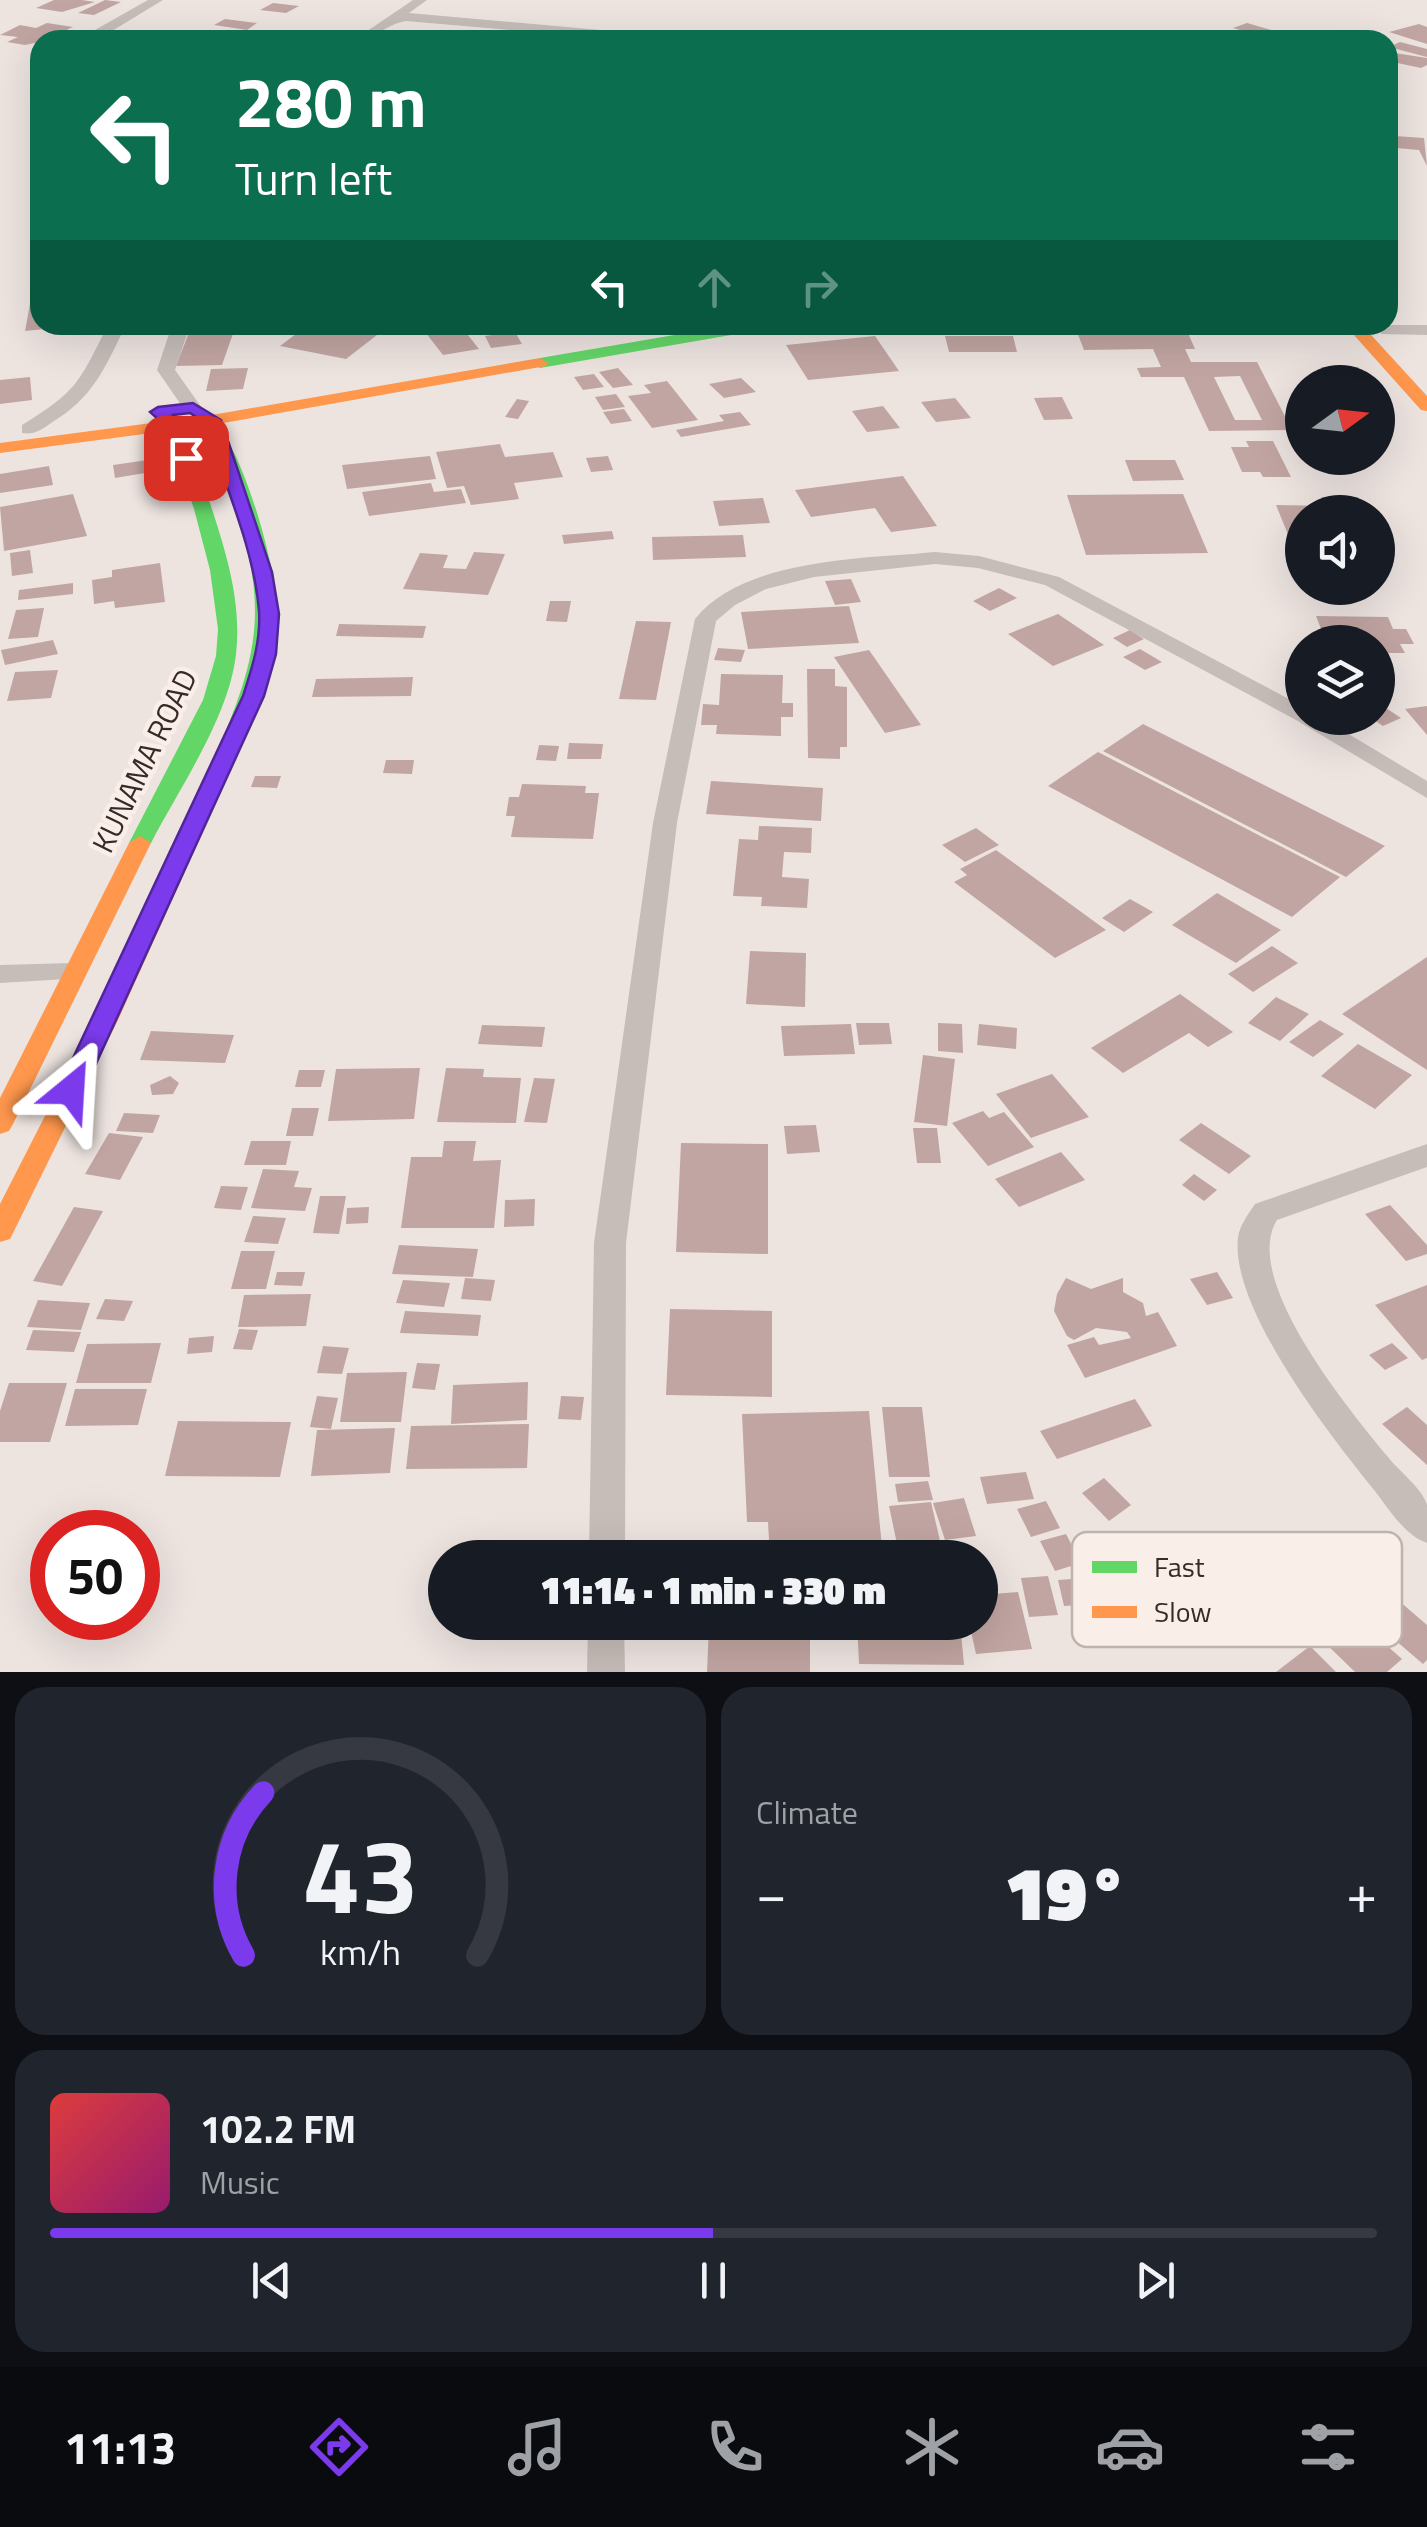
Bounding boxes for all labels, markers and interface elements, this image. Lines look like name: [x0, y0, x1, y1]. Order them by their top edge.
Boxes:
text: 280 m: [235, 48, 427, 154]
icon: left: [70, 70, 200, 200]
text: Turn left: [235, 144, 392, 212]
icon: left: [582, 260, 637, 315]
icon: ahead: [687, 260, 742, 315]
icon: right: [792, 260, 847, 315]
north arrow: [1285, 365, 1395, 475]
map controls: [1285, 365, 1395, 735]
pin: [144, 416, 229, 501]
icon: arrive: [159, 431, 214, 486]
button: sound: [1285, 495, 1395, 605]
button: layers: [1285, 625, 1395, 735]
street label: KUNAMA ROAD: [80, 661, 208, 860]
position arrow: [19, 1038, 123, 1142]
speed limit sign: 50: [30, 1510, 160, 1640]
legend: [1072, 1532, 1402, 1647]
text: Fast: [1154, 1545, 1205, 1588]
text: 11:14 · 1 min · 330 m: [540, 1561, 886, 1619]
text: Slow: [1154, 1590, 1212, 1633]
text: Climate: [756, 1788, 858, 1836]
text: 43: [302, 1795, 419, 1953]
text: 19°: [1005, 1835, 1128, 1949]
text: −: [756, 1851, 787, 1934]
text: +: [1346, 1851, 1377, 1934]
text: km/h: [320, 1924, 401, 1979]
text: 102.2 FM: [200, 2100, 356, 2158]
text: Music: [200, 2158, 280, 2206]
icon: previous: [244, 2253, 299, 2308]
icon: pause: [686, 2253, 741, 2308]
icon: next: [1128, 2253, 1183, 2308]
icon: directions: [304, 2412, 374, 2482]
icon: music: [502, 2412, 572, 2482]
icon: phone: [700, 2412, 770, 2482]
icon: climate: [897, 2412, 967, 2482]
icon: car: [1095, 2412, 1165, 2482]
icon: filters: [1293, 2412, 1363, 2482]
text: 11:13: [64, 2413, 176, 2481]

